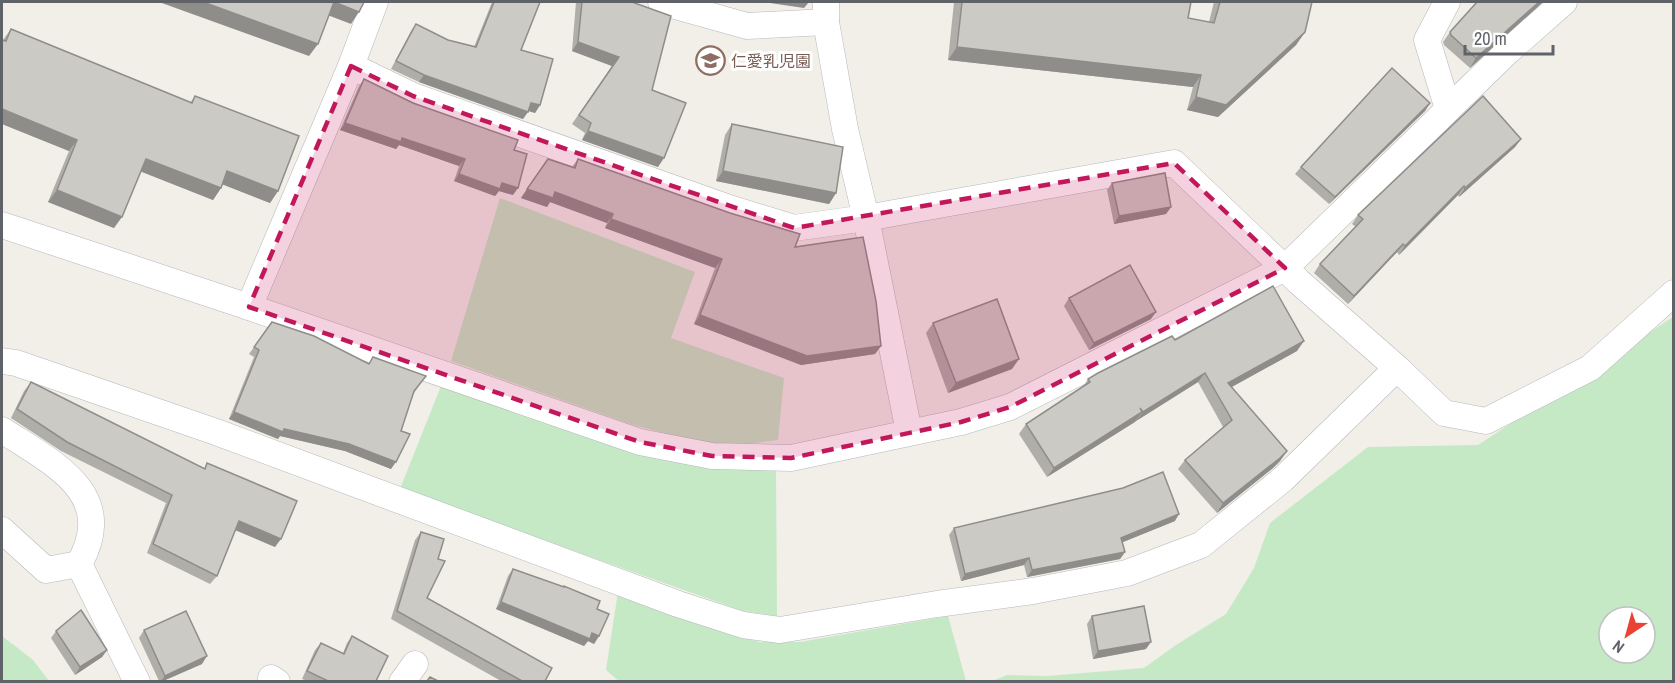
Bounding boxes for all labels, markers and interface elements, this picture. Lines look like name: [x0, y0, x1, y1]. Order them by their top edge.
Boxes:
scale bar: [1465, 18, 1554, 56]
text: 20 m: [1474, 26, 1507, 51]
school or university icon: 仁愛乳児園: [694, 45, 726, 77]
place label: 仁愛乳児園: [731, 50, 811, 72]
north arrow: [1597, 605, 1657, 665]
text: N: [1608, 635, 1628, 659]

